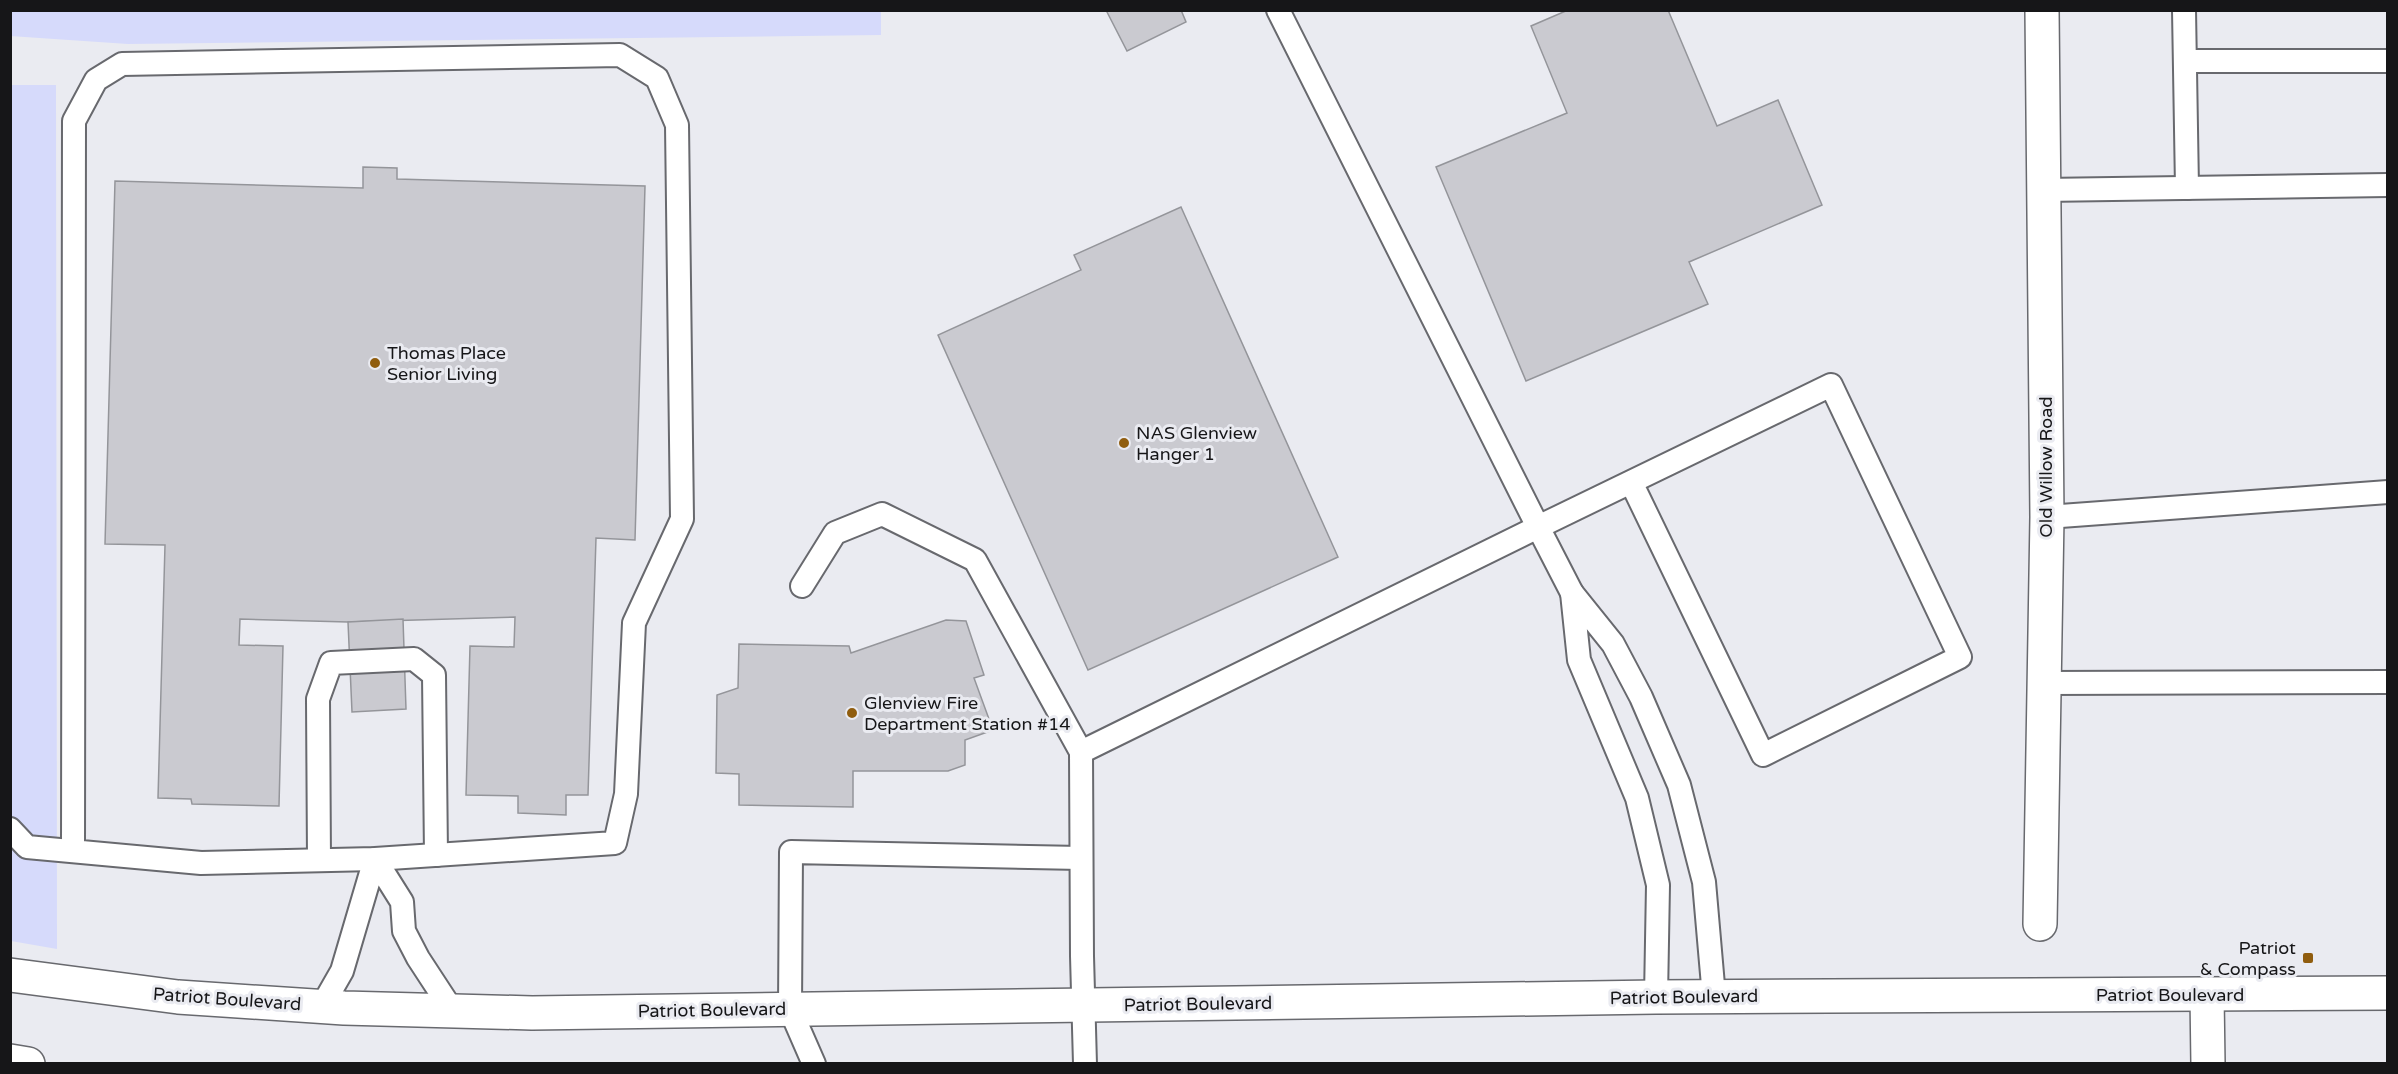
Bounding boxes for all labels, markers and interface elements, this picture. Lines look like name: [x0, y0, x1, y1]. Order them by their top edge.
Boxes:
place label: Thomas Place Senior Living: [387, 342, 506, 385]
marker: Thomas Place Senior Living: [368, 356, 382, 370]
street label: Old Willow Road: [2035, 396, 2057, 538]
place label: NAS Glenview Hanger 1: [1136, 422, 1257, 465]
marker: NAS Glenview Hanger 1: [1117, 436, 1131, 450]
place label: Glenview Fire Department Station #14: [864, 692, 1071, 735]
marker: Glenview Fire Department Station #14: [845, 706, 859, 720]
place label: Patriot & Compass: [2200, 937, 2296, 980]
marker: Patriot & Compass: [2301, 951, 2315, 965]
street label: Patriot Boulevard: [152, 983, 302, 1015]
street label: Patriot Boulevard: [2096, 984, 2244, 1006]
street label: Patriot Boulevard: [1610, 985, 1758, 1009]
street label: Patriot Boulevard: [1124, 992, 1272, 1016]
street label: Patriot Boulevard: [638, 998, 786, 1022]

